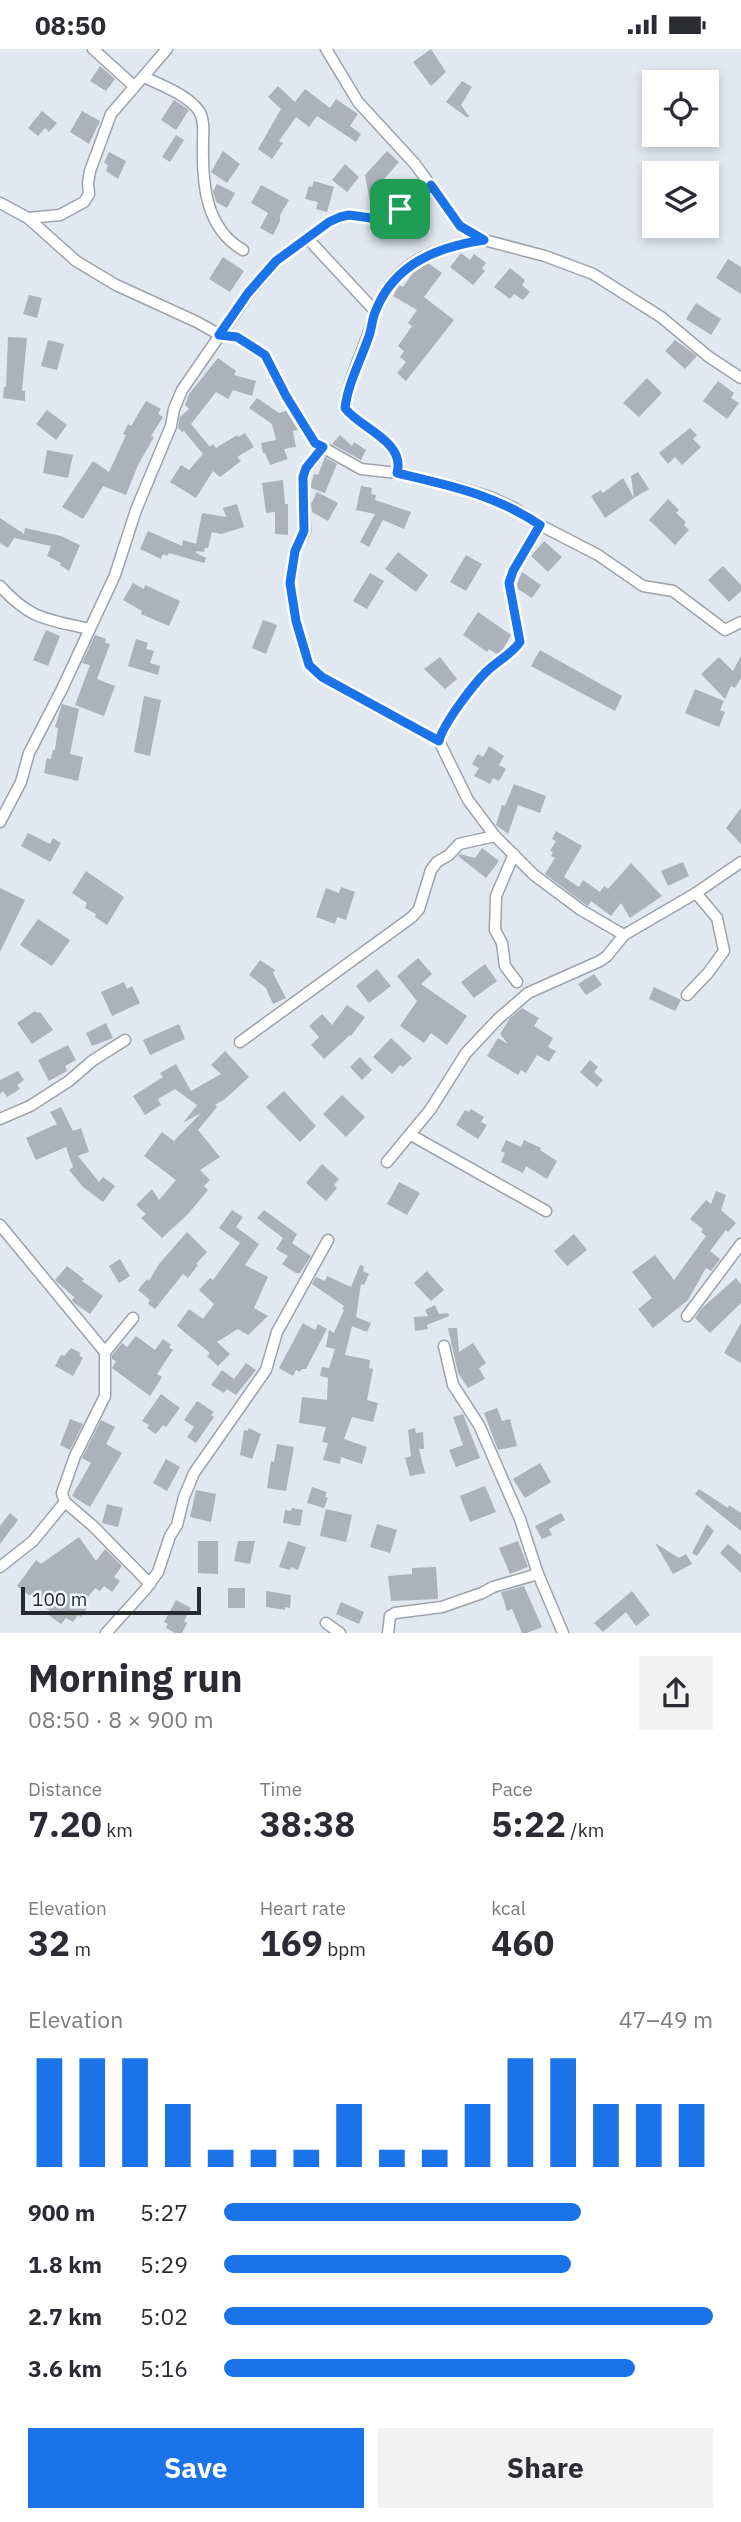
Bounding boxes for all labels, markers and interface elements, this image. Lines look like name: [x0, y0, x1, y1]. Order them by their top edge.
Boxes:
text: 08:50: [35, 8, 106, 42]
map controls: [642, 70, 719, 238]
button: locate: [642, 70, 719, 147]
button: layers: [642, 161, 719, 238]
pin: [370, 179, 430, 239]
icon: arrive: [381, 190, 419, 228]
scale bar: [21, 1584, 201, 1616]
text: 100 m: [32, 1587, 87, 1611]
text: Morning run: [28, 1653, 243, 1702]
button: share: [639, 1656, 713, 1730]
text: 08:50 · 8 × 900 m: [28, 1704, 214, 1734]
text: Distance: [28, 1777, 102, 1801]
text: Time: [260, 1777, 302, 1801]
text: Pace: [491, 1777, 533, 1801]
text: 7.20: [28, 1801, 102, 1847]
text: 38:38: [260, 1801, 355, 1847]
text: 5:22: [491, 1801, 566, 1847]
text: km: [102, 1818, 133, 1842]
text: /km: [566, 1818, 604, 1842]
text: Elevation: [28, 1896, 107, 1920]
text: Heart rate: [260, 1896, 346, 1920]
text: kcal: [491, 1896, 526, 1920]
text: 32: [28, 1920, 70, 1966]
text: 169: [260, 1920, 323, 1966]
text: 460: [491, 1920, 554, 1966]
text: m: [70, 1937, 91, 1961]
text: bpm: [323, 1937, 366, 1961]
text: Elevation: [28, 2004, 123, 2034]
text: 47–49 m: [619, 2004, 713, 2034]
text: 900 m: [28, 2197, 95, 2227]
text: 5:27: [140, 2197, 188, 2227]
text: 1.8 km: [28, 2249, 102, 2279]
text: 5:29: [140, 2249, 188, 2279]
text: 2.7 km: [28, 2301, 102, 2331]
text: 5:02: [140, 2301, 188, 2331]
text: 3.6 km: [28, 2353, 102, 2383]
text: 5:16: [140, 2353, 188, 2383]
button: Save: [28, 2428, 364, 2508]
button: Share: [378, 2428, 713, 2508]

